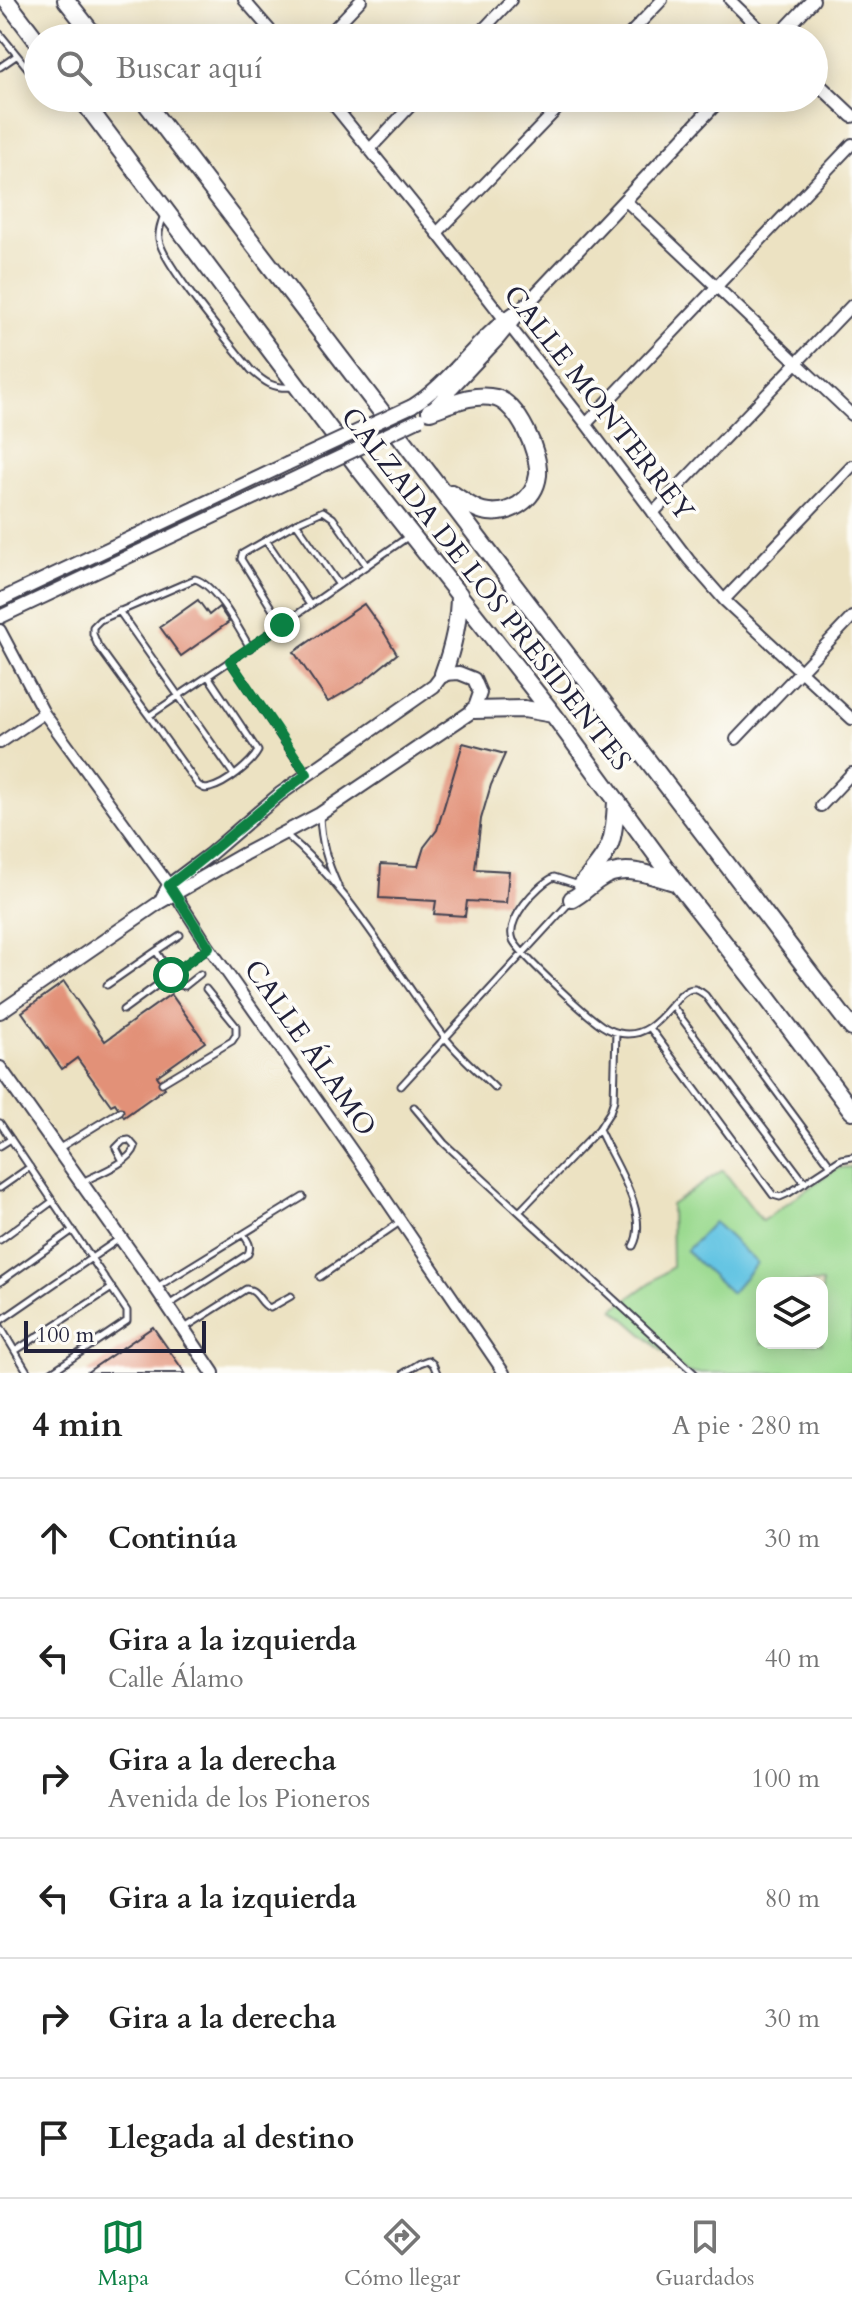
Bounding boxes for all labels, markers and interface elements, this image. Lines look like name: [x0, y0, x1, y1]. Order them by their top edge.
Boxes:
search box: [24, 24, 828, 112]
icon: search: [52, 46, 96, 90]
text: Buscar aquí: [116, 48, 262, 89]
street label: CALLE MONTERREY: [495, 277, 703, 529]
street label: CALZADA DE LOS PRESIDENTES: [332, 400, 640, 778]
route end: [264, 607, 300, 643]
street label: CALLE ÁLAMO: [235, 952, 385, 1144]
route start: [153, 957, 189, 993]
map controls: [756, 1277, 828, 1349]
button: layers: [756, 1277, 828, 1349]
scale bar: [24, 1317, 206, 1353]
text: 100 m: [36, 1320, 94, 1350]
text: 4 min: [32, 1402, 123, 1448]
text: A pie · 280 m: [672, 1408, 820, 1443]
icon: ahead: [32, 1516, 76, 1560]
text: Continúa: [108, 1518, 238, 1559]
text: 30 m: [764, 1521, 820, 1556]
text: Gira a la izquierda: [108, 1620, 357, 1661]
icon: left: [32, 1636, 76, 1680]
text: 40 m: [764, 1641, 820, 1676]
text: Calle Álamo: [108, 1661, 244, 1696]
text: Gira a la derecha: [108, 1740, 337, 1781]
icon: right: [32, 1756, 76, 1800]
text: 100 m: [751, 1761, 820, 1796]
text: Avenida de los Pioneros: [108, 1781, 370, 1816]
icon: left: [32, 1876, 76, 1920]
text: Gira a la izquierda: [108, 1878, 357, 1919]
text: 80 m: [764, 1881, 820, 1916]
icon: right: [32, 1996, 76, 2040]
text: Gira a la derecha: [108, 1998, 337, 2039]
text: 30 m: [764, 2001, 820, 2036]
icon: arrive: [32, 2116, 76, 2160]
text: Llegada al destino: [108, 2118, 354, 2159]
tab: Mapa: [98, 2215, 149, 2293]
tab: Cómo llegar: [344, 2215, 460, 2293]
tab: Guardados: [655, 2215, 754, 2293]

